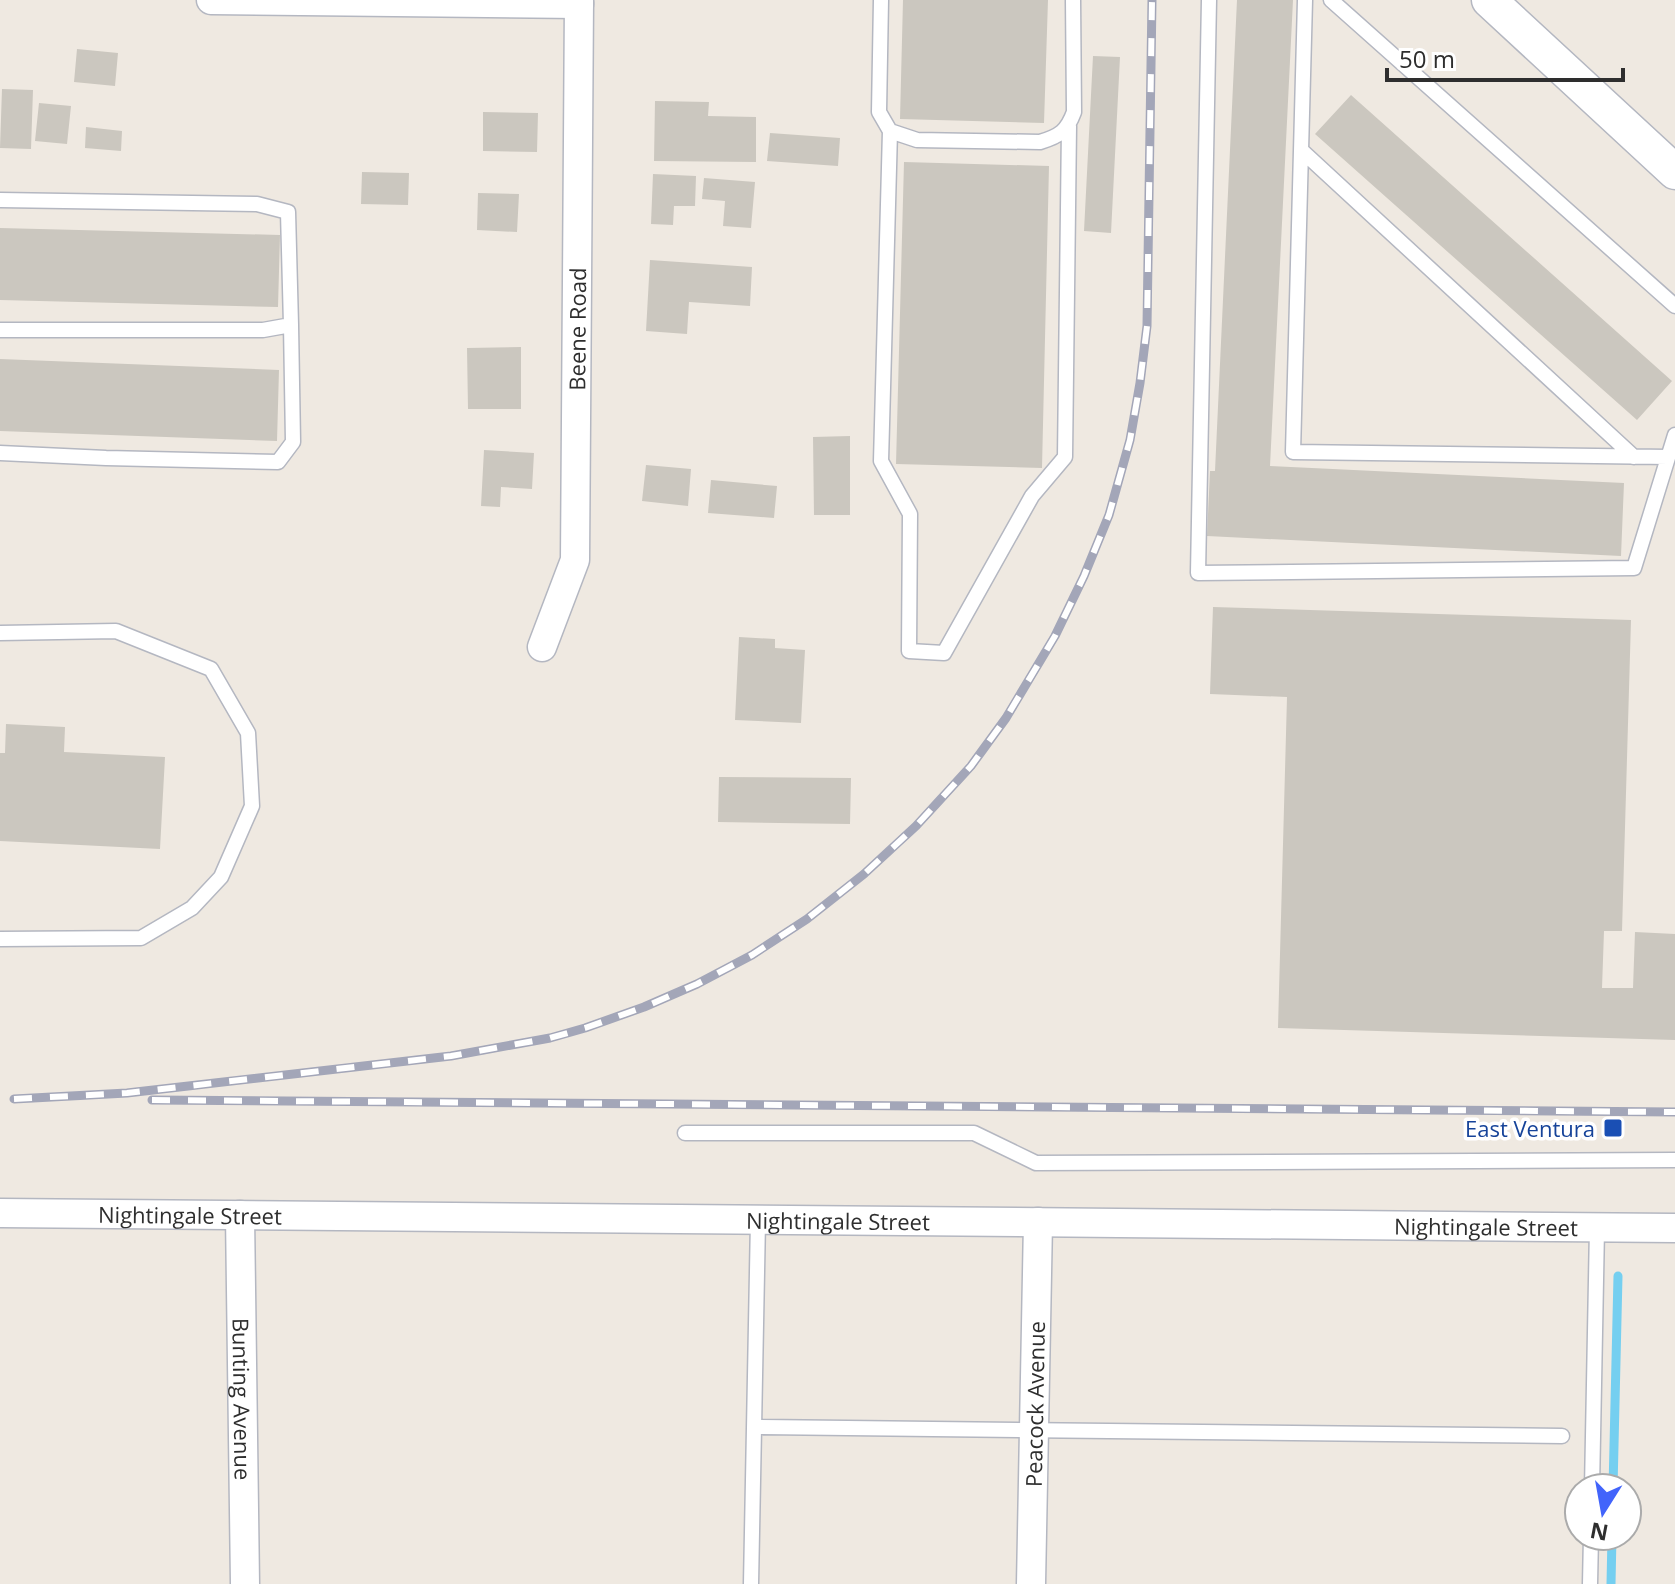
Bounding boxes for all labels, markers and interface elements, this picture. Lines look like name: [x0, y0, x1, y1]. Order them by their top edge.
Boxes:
scale bar: [1387, 32, 1623, 82]
text: 50 m: [1399, 42, 1455, 75]
street label: Beene Road: [561, 267, 592, 391]
place label: East Ventura: [1465, 1113, 1595, 1143]
marker: East Ventura: [1602, 1117, 1624, 1139]
street label: Nightingale Street: [98, 1199, 282, 1231]
street label: Nightingale Street: [746, 1205, 930, 1236]
street label: Nightingale Street: [1394, 1210, 1578, 1242]
street label: Bunting Avenue: [226, 1318, 259, 1480]
street label: Peacock Avenue: [1018, 1321, 1051, 1487]
north arrow: [1563, 1472, 1643, 1552]
text: N: [1587, 1516, 1611, 1549]

